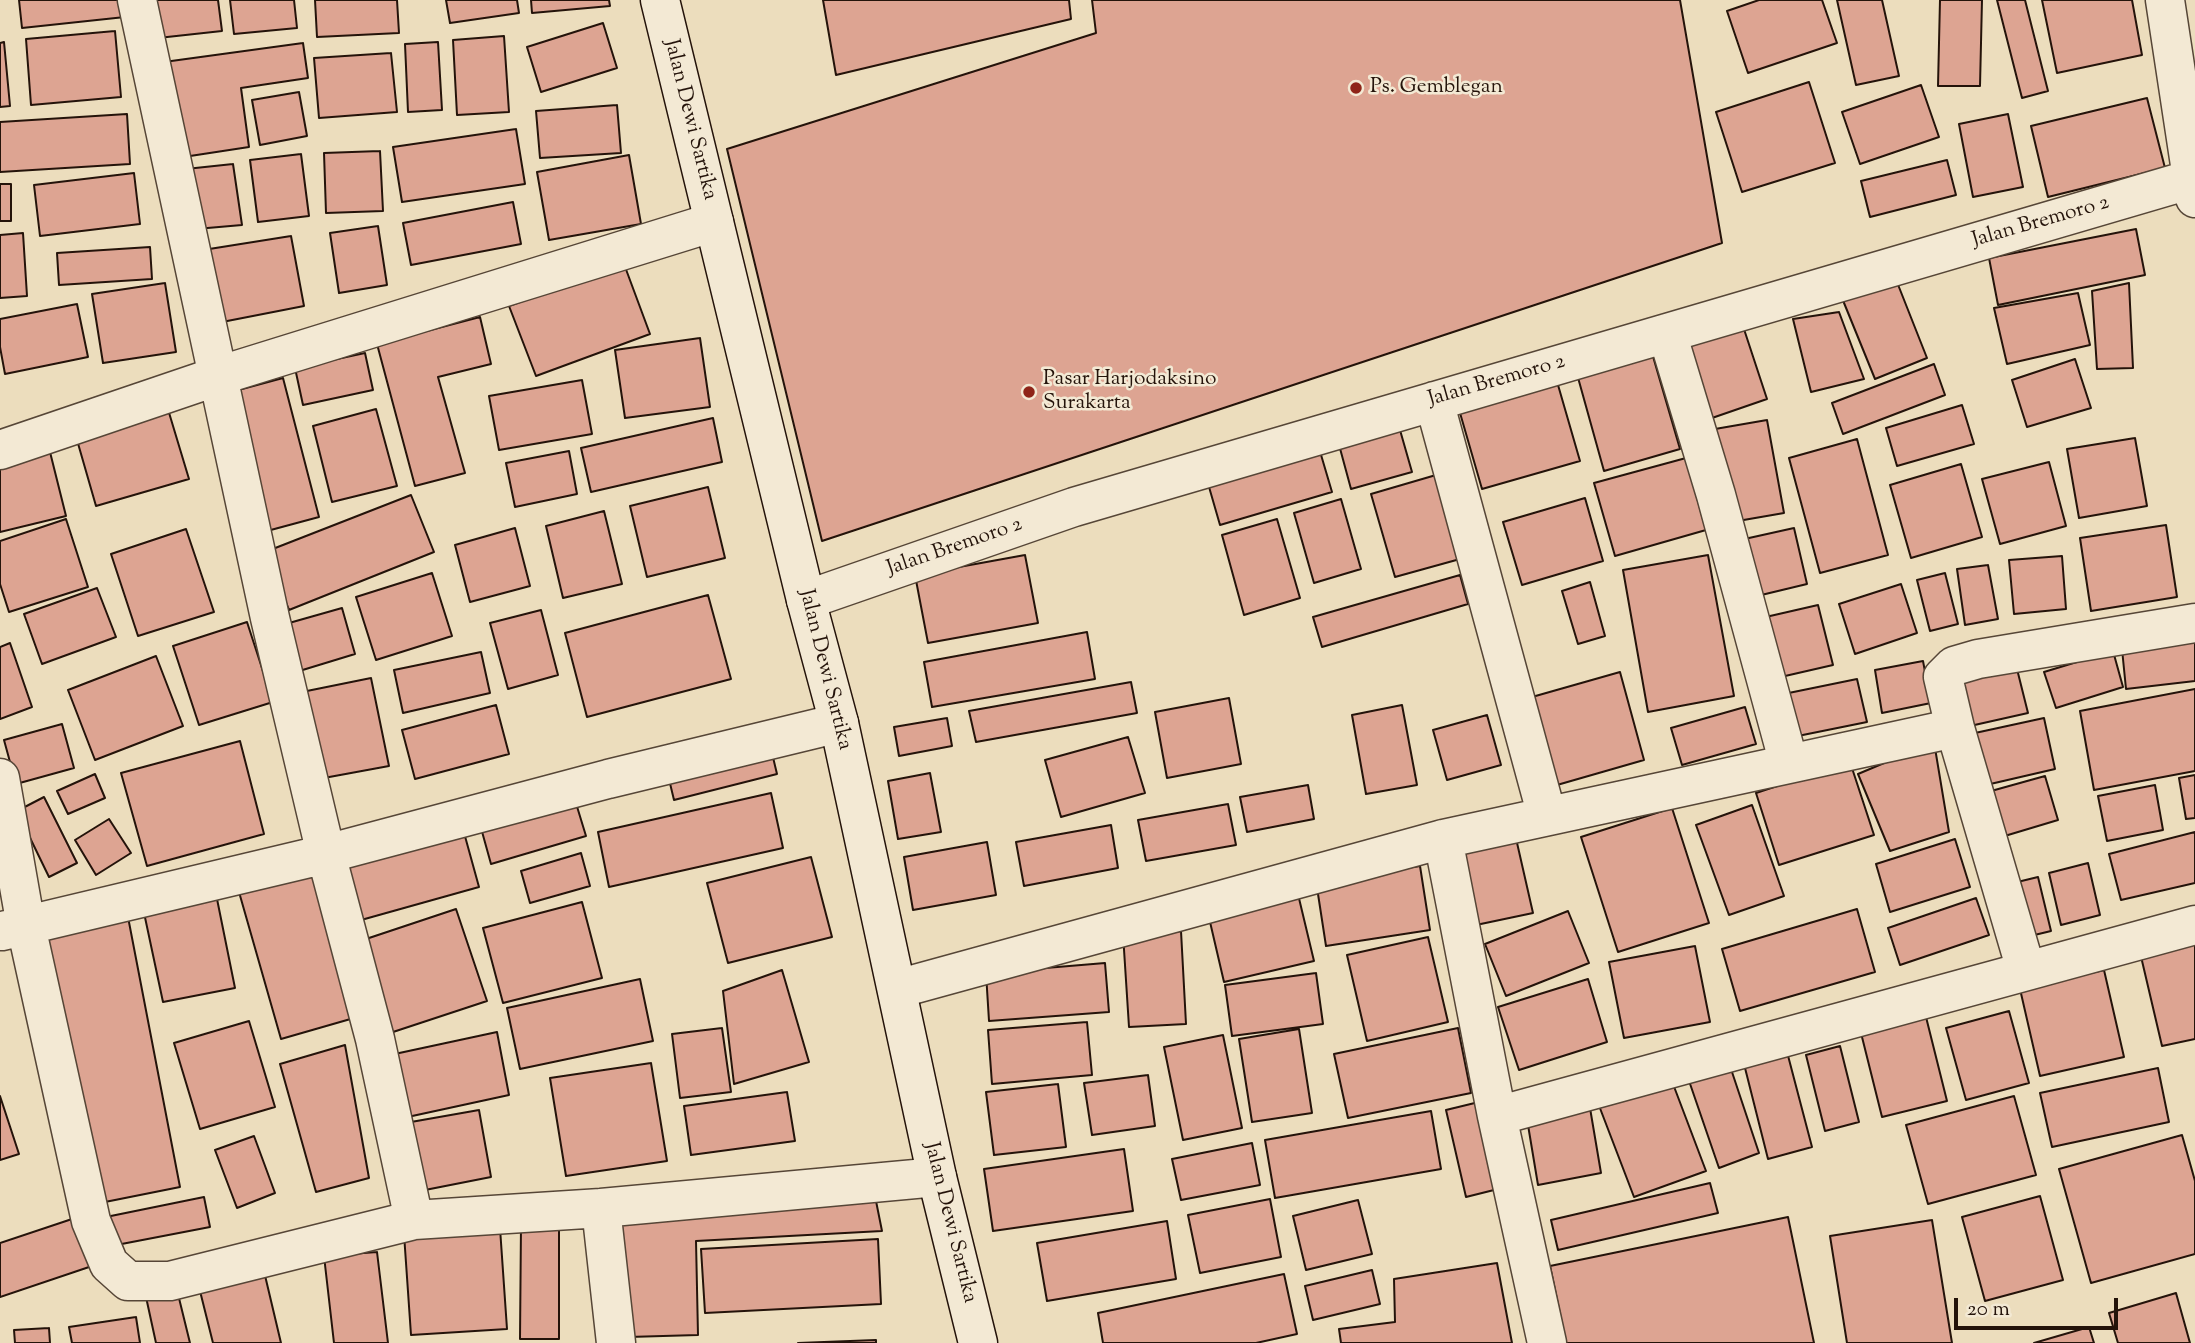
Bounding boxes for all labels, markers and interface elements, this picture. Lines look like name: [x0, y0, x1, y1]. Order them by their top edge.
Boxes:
street label: Jalan Dewi Sartika: [657, 37, 721, 203]
place label: Ps. Gemblegan: [1370, 75, 1503, 101]
marker: Ps. Gemblegan: [1348, 80, 1364, 96]
street label: Jalan Bremoro 2: [1970, 191, 2112, 255]
street label: Jalan Bremoro 2: [1426, 350, 1568, 414]
place label: Pasar Harjodaksino Surakarta: [1043, 367, 1216, 417]
marker: Pasar Harjodaksino Surakarta: [1021, 384, 1037, 400]
street label: Jalan Bremoro 2: [884, 513, 1026, 583]
street label: Jalan Dewi Sartika: [792, 587, 856, 753]
street label: Jalan Dewi Sartika: [917, 1140, 981, 1306]
scale bar: [1957, 1284, 2122, 1328]
text: 20 m: [1967, 1295, 2010, 1325]

